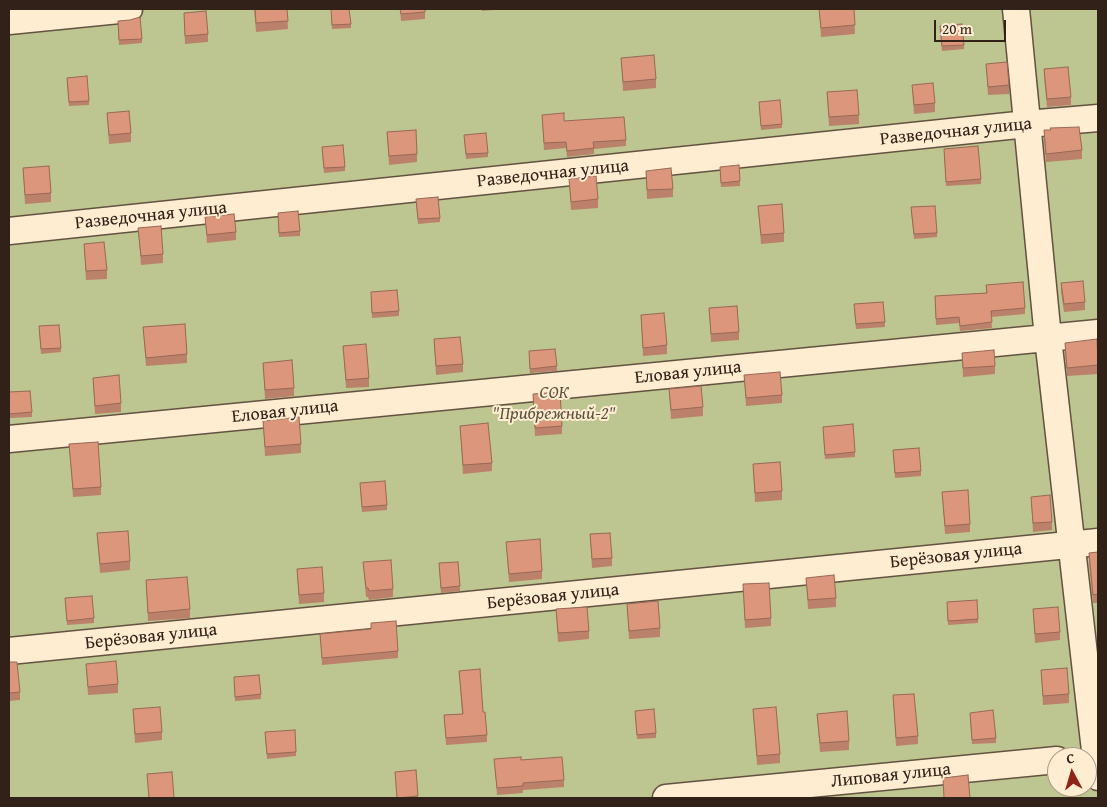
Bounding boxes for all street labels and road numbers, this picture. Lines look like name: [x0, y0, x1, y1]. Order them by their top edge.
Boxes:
street label: Разведочная улица: [879, 113, 1033, 151]
street label: Разведочная улица: [476, 155, 630, 193]
street label: Разведочная улица: [74, 197, 228, 235]
street label: Еловая улица: [634, 357, 742, 389]
street label: Еловая улица: [231, 396, 339, 428]
street label: Берёзовая улица: [889, 538, 1023, 574]
street label: Берёзовая улица: [486, 579, 620, 615]
street label: Берёзовая улица: [84, 619, 218, 655]
street label: Липовая улица: [830, 759, 952, 793]

